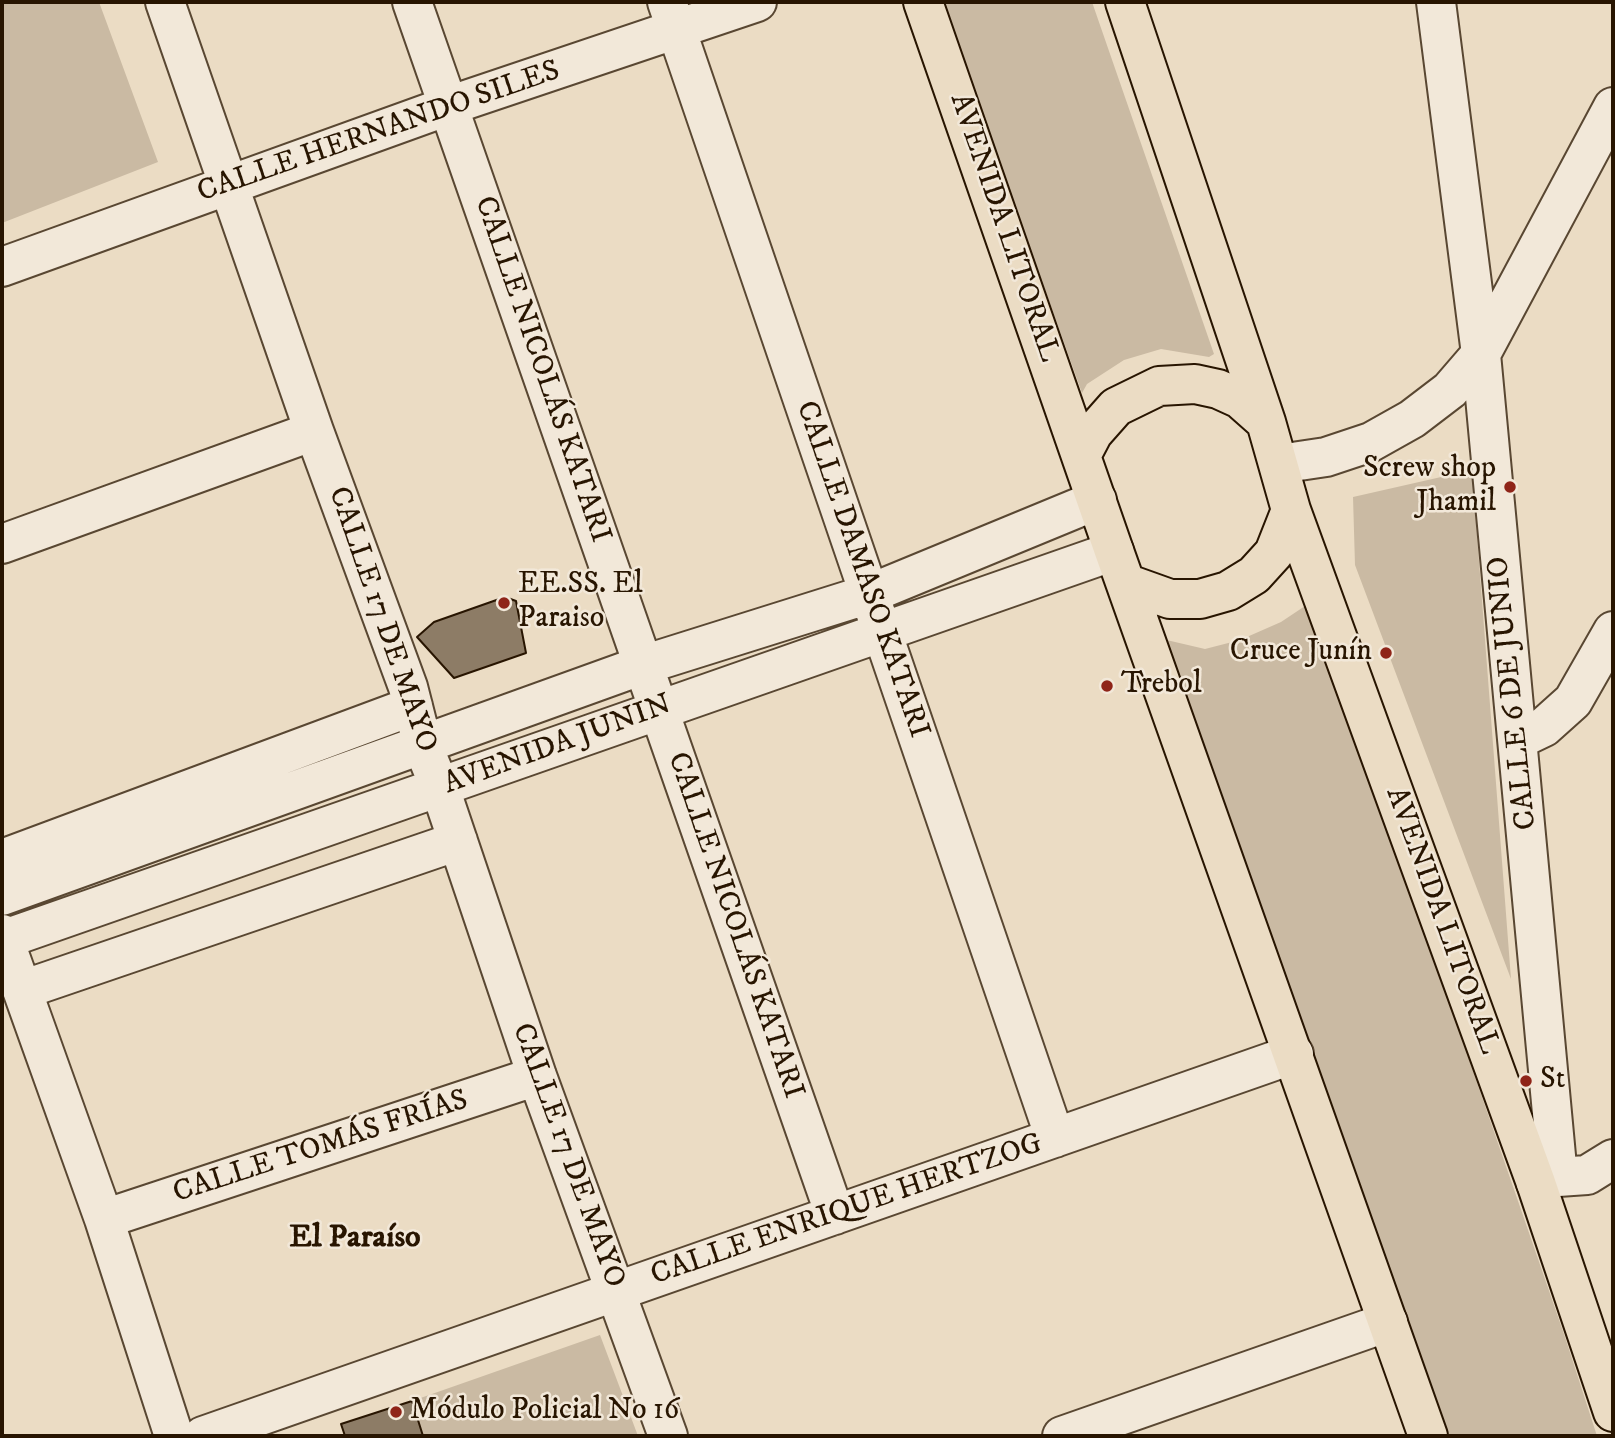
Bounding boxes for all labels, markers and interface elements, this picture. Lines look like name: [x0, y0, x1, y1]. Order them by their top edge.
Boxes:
street label: CALLE HERNANDO SILES: [193, 54, 565, 212]
street label: AVENIDA LITORAL: [940, 89, 1066, 367]
street label: CALLE NICOLÁS KATARI: [465, 192, 617, 548]
street label: CALLE DAMASO KATARI: [786, 397, 936, 743]
place label: Screw shop Jhamil: [1363, 452, 1496, 522]
marker: Screw shop Jhamil: [1502, 479, 1518, 495]
street label: CALLE 17 DE MAYO: [319, 483, 443, 757]
street label: CALLE 6 DE JUNIO: [1482, 554, 1546, 832]
place label: EE.SS. El Paraiso: [518, 568, 643, 638]
marker: EE.SS. El Paraiso: [496, 595, 512, 611]
place label: Cruce Junín: [1230, 635, 1372, 671]
marker: Cruce Junín: [1378, 645, 1394, 661]
place label: Trebol: [1121, 668, 1202, 704]
marker: Trebol: [1099, 678, 1115, 694]
street label: AVENIDA JUNIN: [439, 688, 677, 804]
street label: CALLE NICOLÁS KATARI: [658, 748, 810, 1104]
street label: AVENIDA LITORAL: [1376, 783, 1506, 1059]
street label: CALLE 17 DE MAYO: [502, 1019, 632, 1293]
place label: St: [1540, 1063, 1565, 1099]
marker: St: [1518, 1073, 1534, 1089]
street label: CALLE TOMÁS FRÍAS: [169, 1083, 473, 1213]
street label: CALLE ENRIQUE HERTZOG: [647, 1127, 1047, 1295]
district label: El Paraíso: [289, 1220, 421, 1258]
place label: Módulo Policial No 16: [410, 1394, 679, 1430]
marker: Módulo Policial No 16: [388, 1404, 404, 1420]

